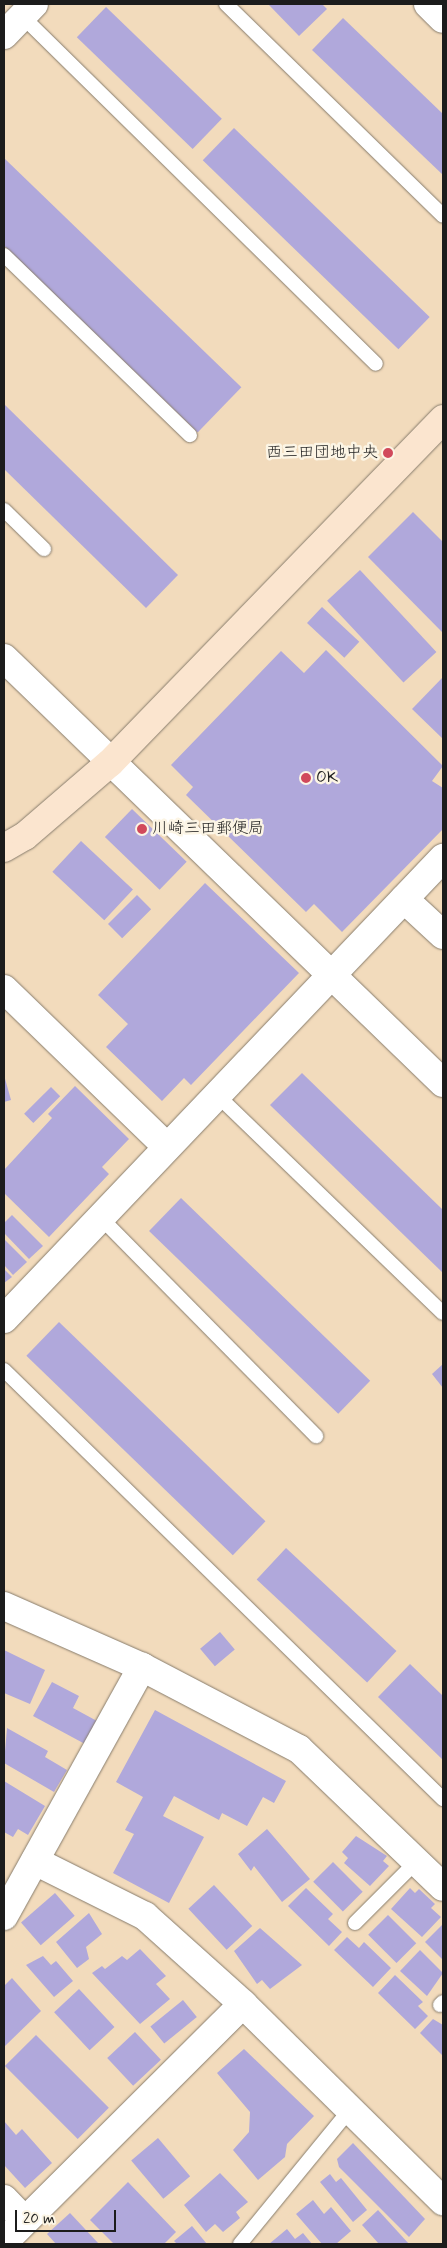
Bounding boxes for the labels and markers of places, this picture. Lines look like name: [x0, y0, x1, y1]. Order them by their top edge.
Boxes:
place label: 西三田団地中央: [266, 443, 378, 463]
marker: 西三田団地中央: [382, 447, 394, 459]
place label: OK: [316, 768, 338, 788]
marker: OK: [300, 772, 312, 784]
place label: 川崎三田郵便局: [152, 819, 264, 839]
marker: 川崎三田郵便局: [136, 823, 148, 835]

